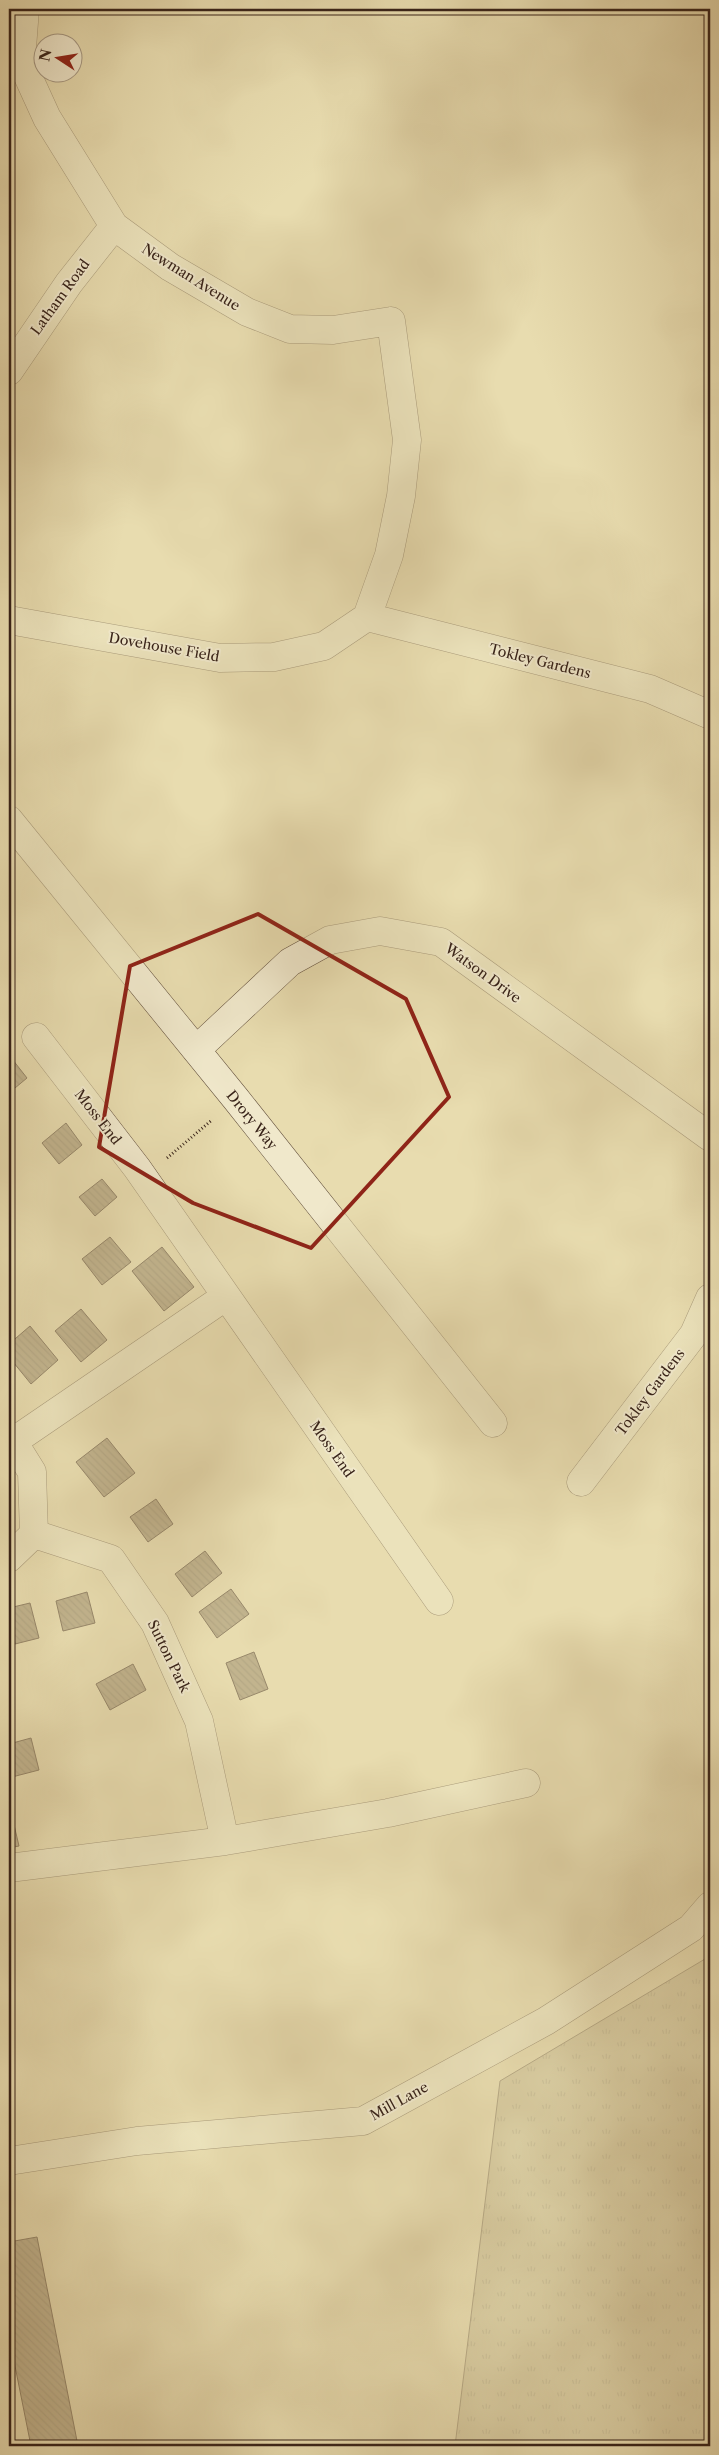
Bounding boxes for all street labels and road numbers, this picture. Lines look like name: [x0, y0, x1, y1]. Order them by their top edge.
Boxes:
street label: Newman Avenue: [139, 240, 244, 315]
street label: Latham Road: [27, 255, 94, 338]
street label: Dovehouse Field: [107, 628, 221, 666]
street label: Tokley Gardens: [487, 640, 593, 682]
street label: Watson Drive: [441, 939, 525, 1007]
street label: Moss End: [71, 1086, 125, 1149]
street label: Drory Way: [223, 1087, 281, 1153]
street label: Tokley Gardens: [611, 1345, 689, 1439]
street label: Moss End: [306, 1417, 358, 1481]
street label: Sutton Park: [144, 1617, 195, 1696]
street label: Mill Lane: [367, 2078, 431, 2124]

